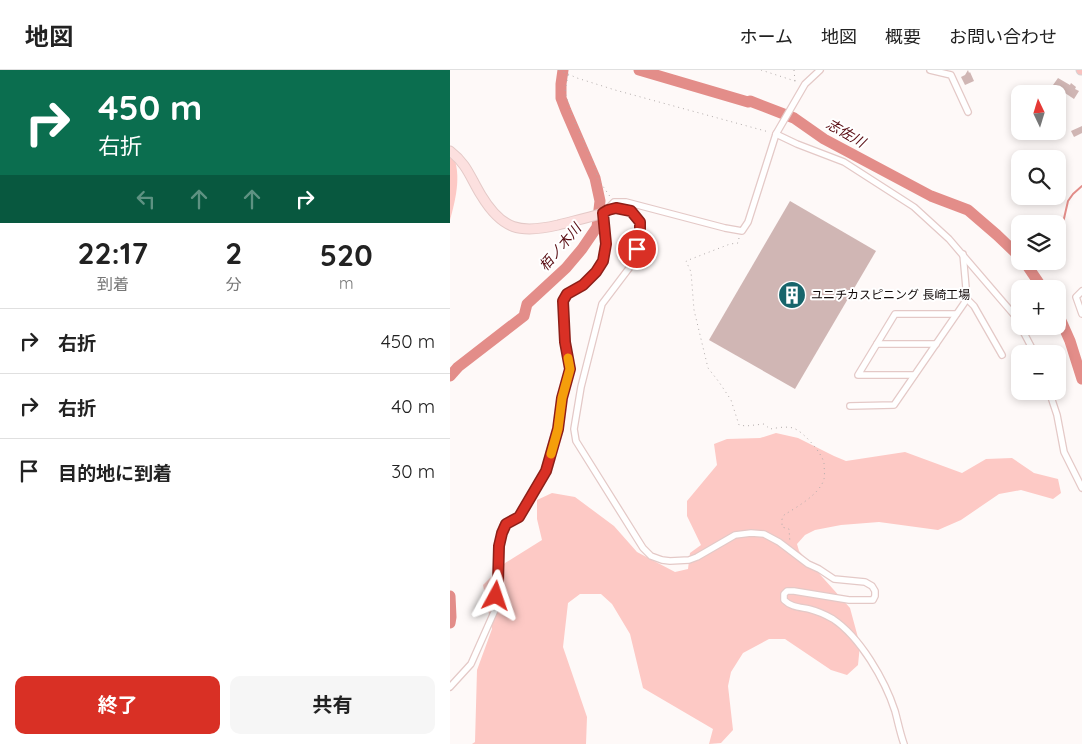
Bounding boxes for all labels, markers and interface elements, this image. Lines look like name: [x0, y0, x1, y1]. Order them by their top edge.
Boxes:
text: 地図: [25, 21, 73, 51]
text: ホーム: [740, 25, 793, 48]
text: 地図: [821, 25, 857, 48]
text: 概要: [885, 25, 921, 48]
text: お問い合わせ: [949, 25, 1057, 48]
text: 450 m: [98, 85, 202, 129]
north arrow: [1011, 85, 1066, 140]
map controls: [1011, 85, 1066, 400]
icon: right: [15, 90, 80, 155]
water label: 志佐川: [823, 115, 870, 152]
text: 右折: [98, 132, 142, 160]
button: search: [1011, 150, 1066, 205]
icon: left: [132, 185, 160, 213]
icon: ahead: [185, 185, 213, 213]
icon: ahead: [238, 185, 266, 213]
icon: right: [291, 185, 319, 213]
button: layers: [1011, 215, 1066, 270]
water label: 栢ノ木川: [535, 218, 586, 274]
pin: [616, 228, 658, 270]
text: 22:17: [77, 234, 148, 272]
text: 2: [225, 234, 242, 272]
icon: arrive: [623, 235, 651, 263]
text: 520: [320, 236, 373, 274]
text: m: [339, 273, 353, 293]
text: 到着: [97, 274, 129, 294]
text: 分: [226, 274, 242, 294]
building icon: ユニチカスピニング 長崎工場: [777, 280, 807, 310]
button: +: [1011, 280, 1066, 335]
place label: ユニチカスピニング 長崎工場: [811, 287, 970, 302]
icon: right: [15, 327, 43, 355]
text: 450 m: [381, 329, 435, 353]
text: 右折: [58, 331, 96, 355]
button: −: [1011, 345, 1066, 400]
icon: right: [15, 392, 43, 420]
text: 40 m: [391, 394, 435, 418]
text: 右折: [58, 396, 96, 420]
icon: arrive: [15, 457, 43, 485]
text: 30 m: [391, 459, 435, 483]
text: 目的地に到着: [58, 461, 172, 485]
position arrow: [469, 569, 521, 621]
button: 終了: [15, 676, 220, 734]
button: 共有: [230, 676, 435, 734]

